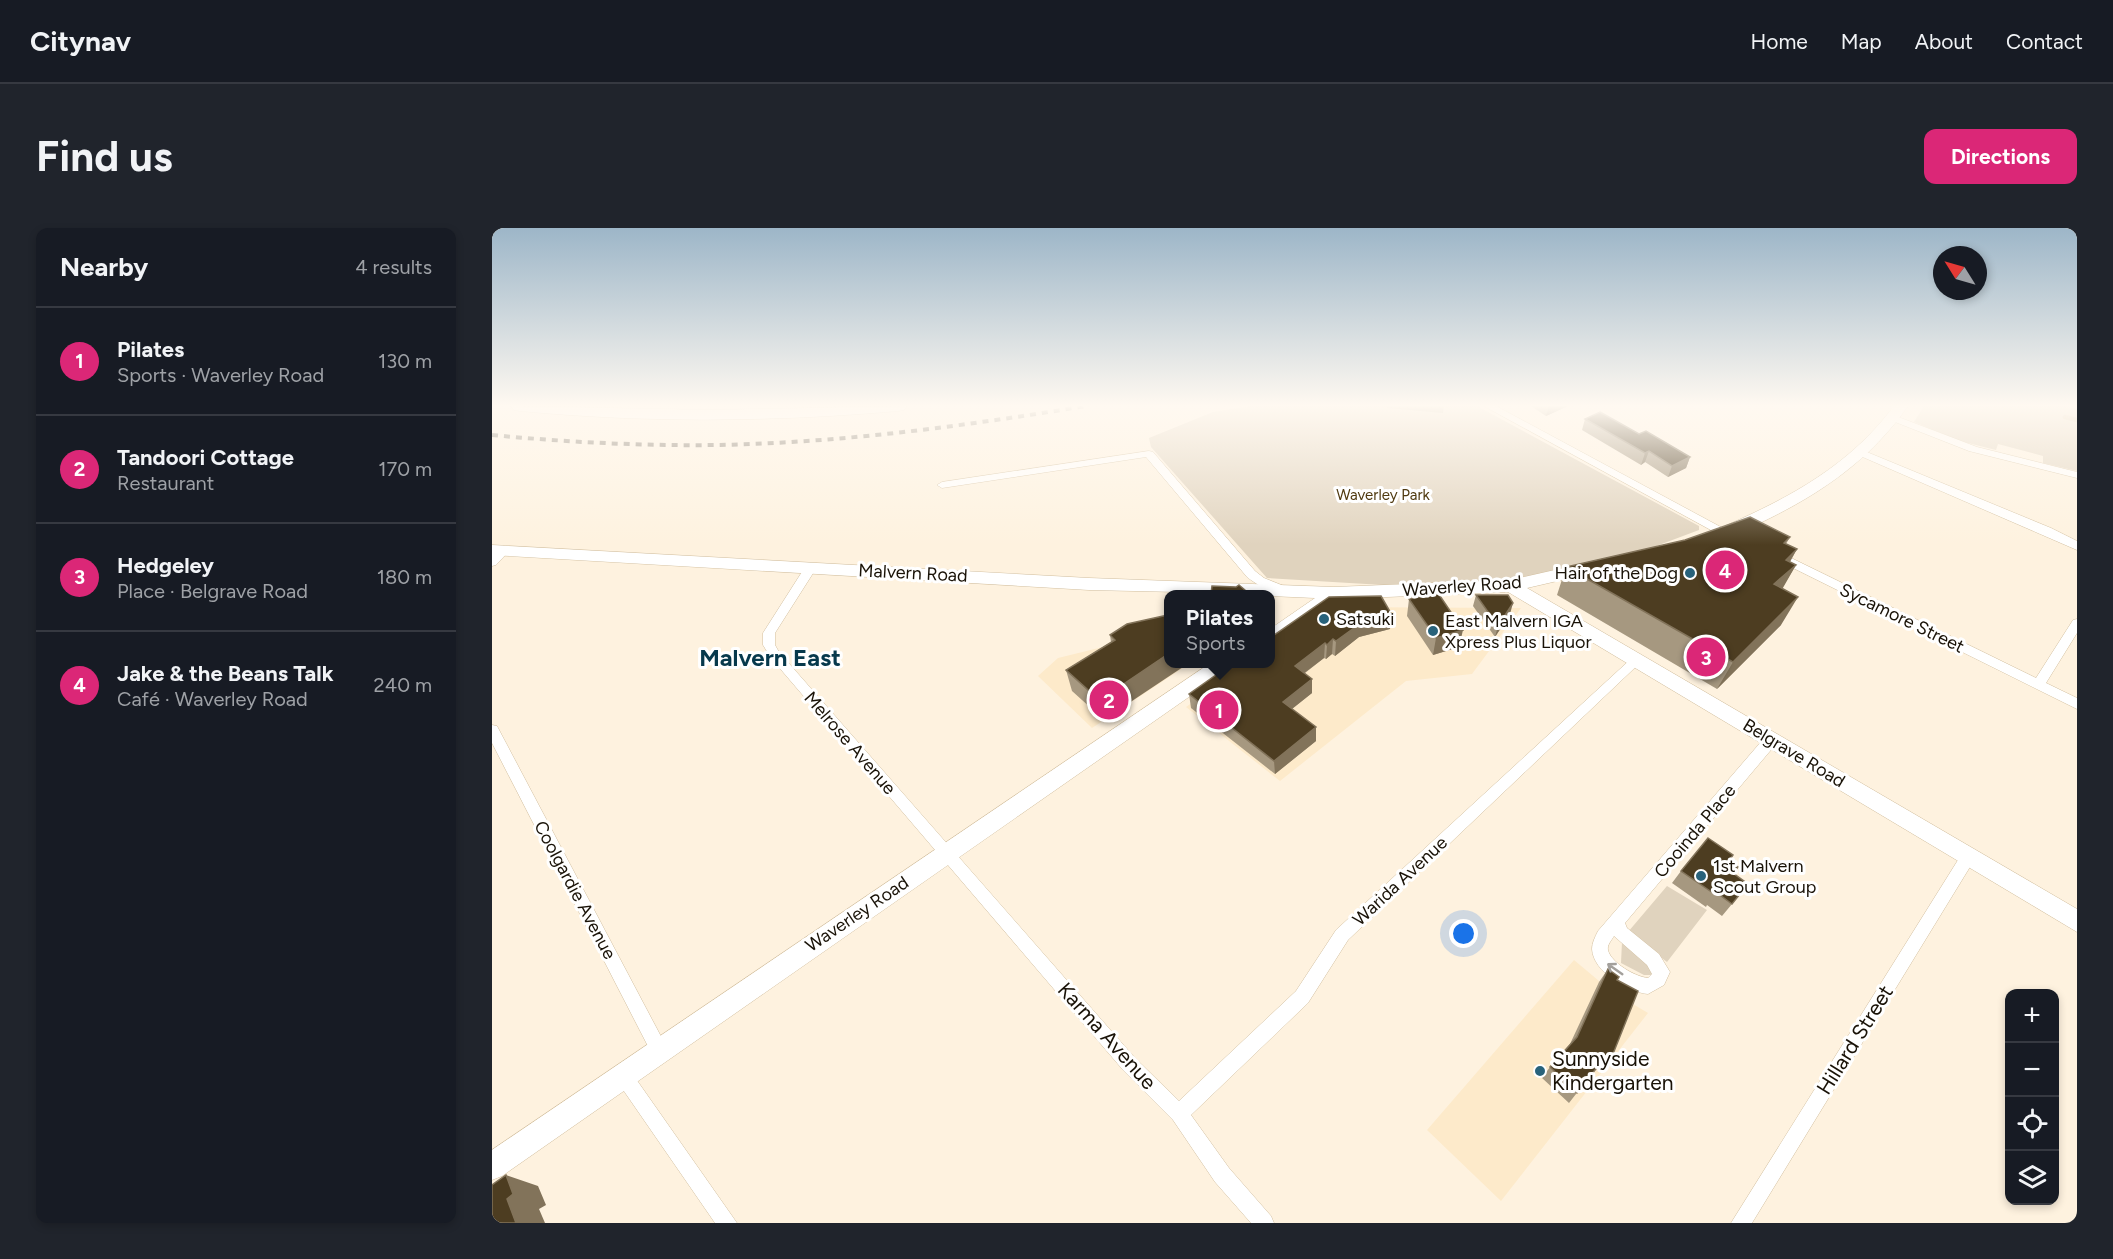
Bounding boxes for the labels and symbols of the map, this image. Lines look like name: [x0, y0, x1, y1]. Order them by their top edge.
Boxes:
north arrow: [1933, 246, 1987, 300]
park label: Waverley Park: [1336, 486, 1431, 504]
pin: 4: [1706, 548, 1744, 592]
street label: Malvern Road: [858, 559, 968, 587]
place label: Hair of the Dog: [1555, 562, 1678, 584]
marker: Hair of the Dog: [1683, 566, 1697, 580]
street label: Waverley Road: [1402, 571, 1522, 601]
street label: Sycamore Street: [1836, 578, 1968, 658]
place label: Satsuki: [1336, 608, 1394, 630]
place label: East Malvern IGA Xpress Plus Liquor: [1445, 610, 1592, 653]
marker: Satsuki: [1317, 612, 1331, 626]
marker: East Malvern IGA Xpress Plus Liquor: [1426, 624, 1440, 638]
pin: 3: [1686, 634, 1726, 680]
district label: Malvern East: [699, 643, 841, 672]
pin: 2: [1090, 678, 1128, 722]
street label: Melrose Avenue: [799, 687, 901, 799]
pin: 1: [1200, 688, 1238, 732]
street label: Belgrave Road: [1739, 714, 1849, 792]
street label: Cooinda Place: [1649, 780, 1741, 882]
street label: Coolgardie Avenue: [529, 817, 621, 963]
street label: Warida Avenue: [1348, 832, 1452, 930]
place label: 1st Malvern Scout Group: [1713, 855, 1816, 898]
marker: 1st Malvern Scout Group: [1694, 869, 1708, 883]
street label: Waverley Road: [801, 871, 913, 957]
your location: [1449, 919, 1478, 948]
one-way arrow: [1608, 963, 1624, 975]
street label: Karma Avenue: [1053, 977, 1162, 1094]
street label: Hillard Street: [1811, 980, 1898, 1099]
place label: Sunnyside Kindergarten: [1552, 1046, 1673, 1095]
marker: Sunnyside Kindergarten: [1533, 1064, 1547, 1078]

